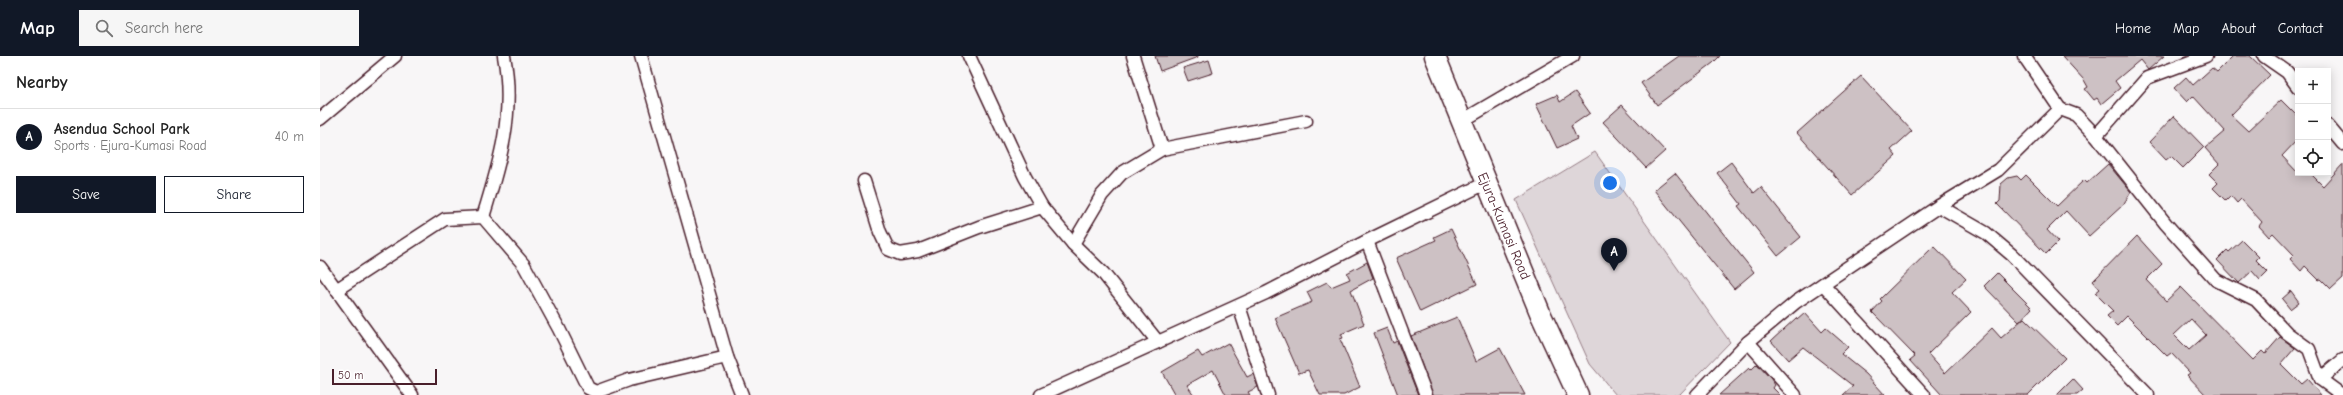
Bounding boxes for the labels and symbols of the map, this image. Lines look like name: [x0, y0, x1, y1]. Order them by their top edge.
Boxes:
street label: Ejura-Kumasi Road: [1474, 170, 1534, 282]
your location: [1600, 173, 1620, 193]
pin: A: [1601, 238, 1627, 271]
scale bar: [332, 367, 437, 386]

